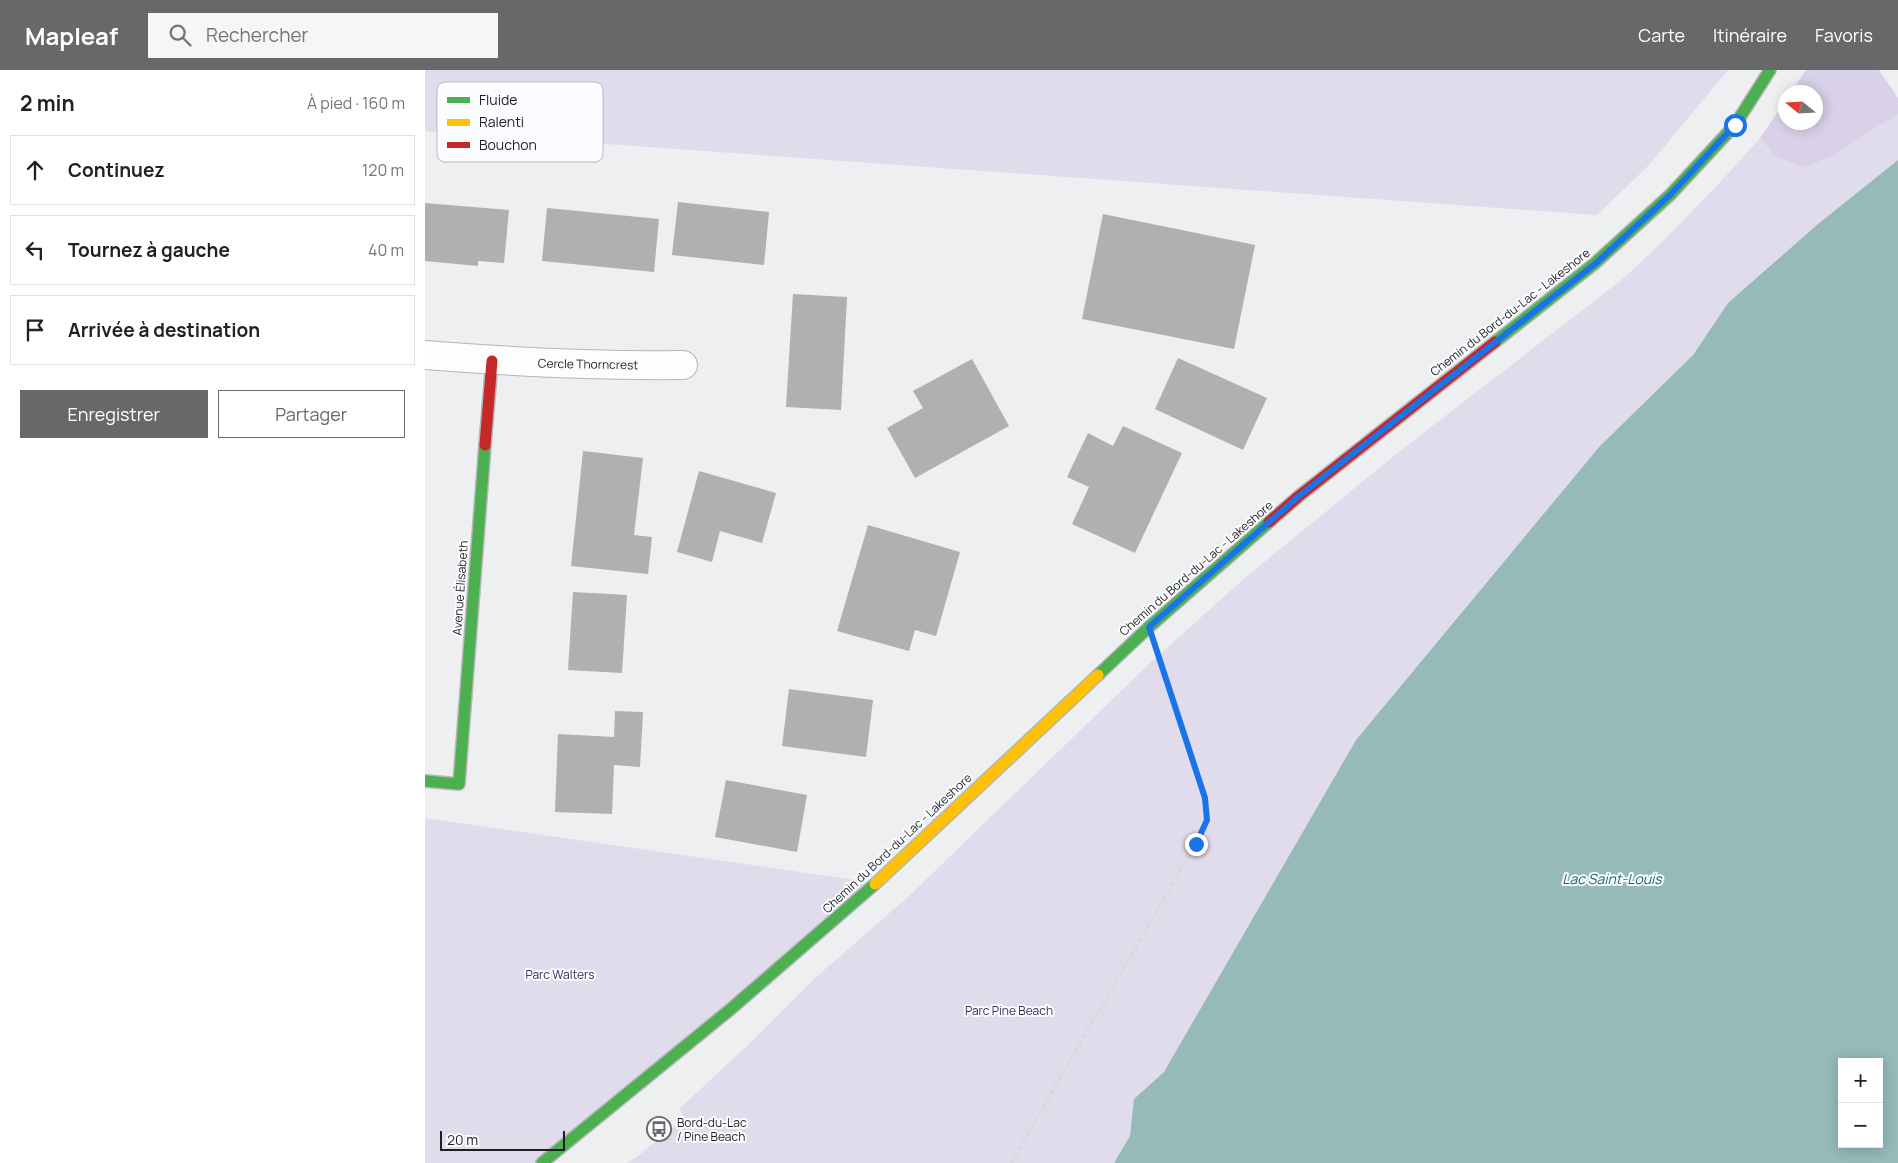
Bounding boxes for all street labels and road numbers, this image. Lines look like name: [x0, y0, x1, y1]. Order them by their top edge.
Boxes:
street label: Chemin du Bord-du-Lac - Lakeshore: [1427, 244, 1593, 380]
street label: Cercle Thorncrest: [538, 355, 638, 373]
street label: Chemin du Bord-du-Lac - Lakeshore: [1116, 496, 1276, 640]
street label: Avenue Élisabeth: [448, 540, 472, 636]
street label: Chemin du Bord-du-Lac - Lakeshore: [819, 769, 975, 917]

